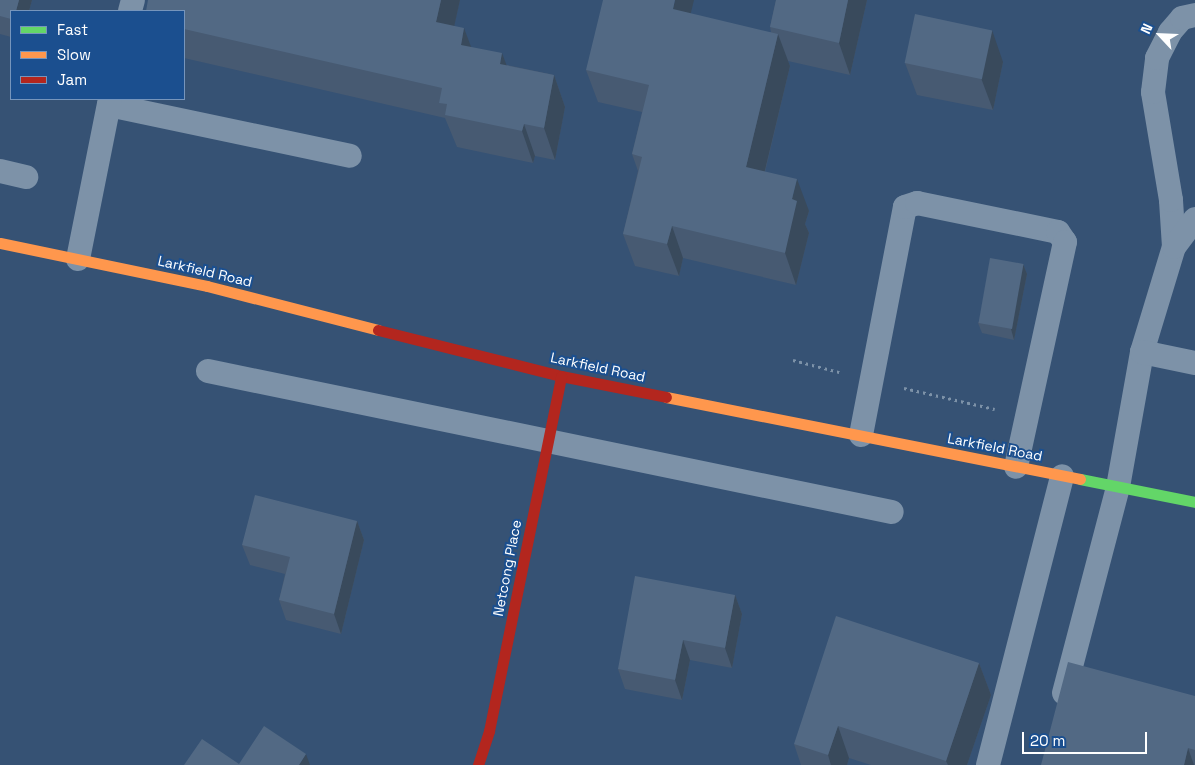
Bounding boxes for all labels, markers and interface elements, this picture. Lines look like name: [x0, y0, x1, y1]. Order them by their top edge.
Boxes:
legend: [10, 10, 185, 100]
north arrow: [1135, 10, 1185, 60]
text: Fast: [57, 20, 88, 39]
text: N: [1136, 21, 1157, 37]
text: Slow: [57, 45, 91, 64]
text: Jam: [57, 70, 87, 89]
street label: Larkfield Road: [156, 252, 254, 290]
street label: Larkfield Road: [549, 349, 647, 385]
street label: Larkfield Road: [946, 430, 1044, 464]
street label: Netcong Place: [489, 518, 525, 618]
scale bar: [1025, 722, 1150, 754]
text: 20 m: [1030, 731, 1065, 750]

